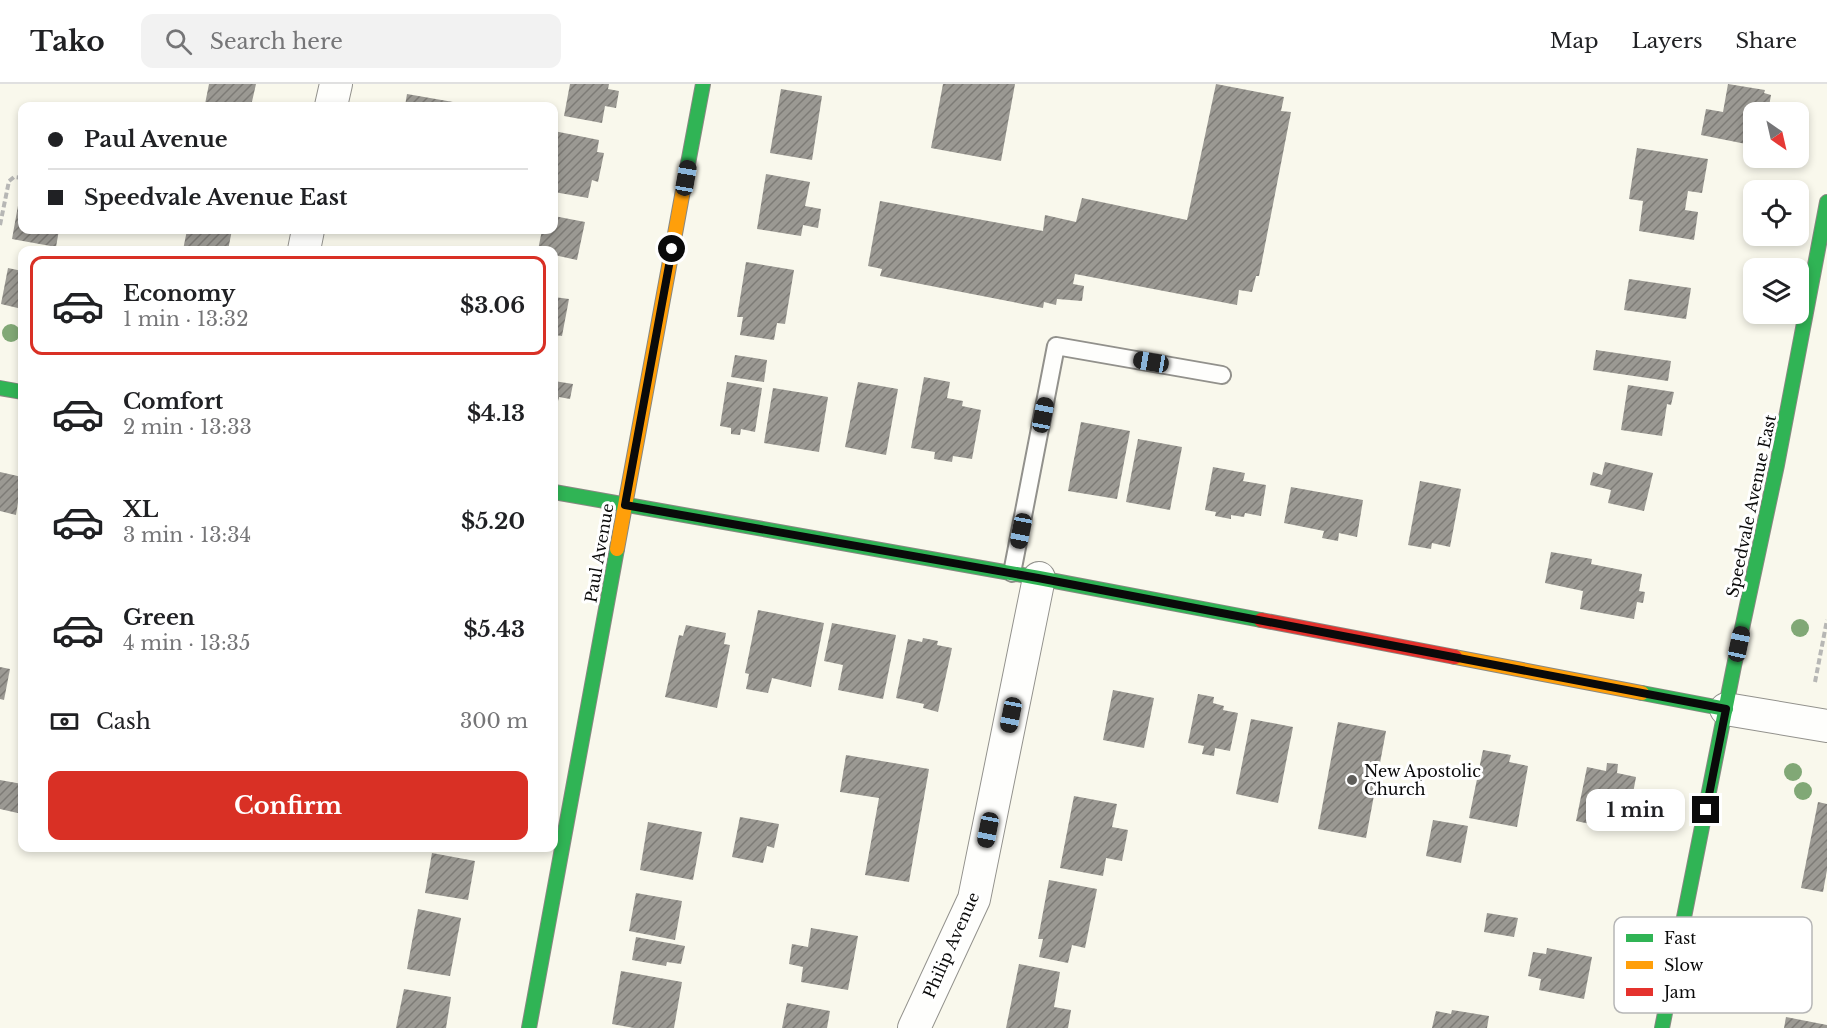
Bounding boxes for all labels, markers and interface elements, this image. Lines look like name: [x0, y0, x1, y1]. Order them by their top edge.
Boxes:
search box: [141, 14, 561, 68]
text: Tako: [30, 24, 105, 59]
icon: search: [162, 25, 195, 58]
text: Search here: [210, 28, 343, 55]
text: Map: [1550, 28, 1599, 54]
text: Layers: [1632, 28, 1703, 54]
text: Share: [1736, 28, 1797, 54]
north arrow: [1743, 102, 1809, 168]
map controls: [1743, 102, 1809, 324]
text: Paul Avenue: [84, 126, 228, 153]
car: [674, 159, 698, 197]
button: locate: [1743, 180, 1809, 246]
text: Speedvale Avenue East: [84, 184, 347, 211]
route start: [658, 235, 685, 262]
button: layers: [1743, 258, 1809, 324]
icon: car: [51, 279, 105, 333]
text: Economy: [123, 280, 235, 307]
text: $3.06: [460, 292, 525, 319]
text: 1 min · 13:32: [123, 307, 248, 331]
car: [1132, 350, 1170, 374]
icon: car: [51, 387, 105, 441]
text: Comfort: [123, 388, 223, 415]
car: [1031, 396, 1055, 434]
text: $4.13: [467, 400, 525, 427]
street label: Speedvale Avenue East: [1722, 413, 1780, 599]
text: 2 min · 13:33: [123, 415, 252, 439]
icon: car: [51, 495, 105, 549]
text: XL: [123, 496, 158, 523]
street label: Paul Avenue: [580, 502, 618, 604]
text: $5.20: [461, 508, 525, 535]
car: [1009, 512, 1033, 550]
text: 3 min · 13:34: [123, 523, 251, 547]
icon: car: [51, 603, 105, 657]
text: Green: [123, 604, 195, 631]
text: $5.43: [463, 616, 525, 643]
car: [1726, 625, 1752, 663]
text: 4 min · 13:35: [123, 631, 250, 655]
car: [999, 696, 1023, 734]
icon: cash: [48, 705, 81, 738]
text: Cash: [96, 708, 151, 735]
text: 300 m: [460, 709, 528, 733]
place label: New Apostolic Church: [1364, 761, 1481, 799]
button: Confirm: [48, 771, 528, 840]
marker: New Apostolic Church: [1345, 773, 1359, 787]
callout: 1 min: [1586, 789, 1685, 831]
route end: [1692, 796, 1719, 823]
text: 1 min: [1607, 798, 1664, 822]
car: [976, 811, 1000, 849]
street label: Philip Avenue: [919, 889, 983, 1001]
legend: [1614, 917, 1812, 1013]
text: Fast: [1664, 928, 1696, 948]
text: Slow: [1664, 955, 1704, 975]
text: Jam: [1662, 982, 1696, 1002]

